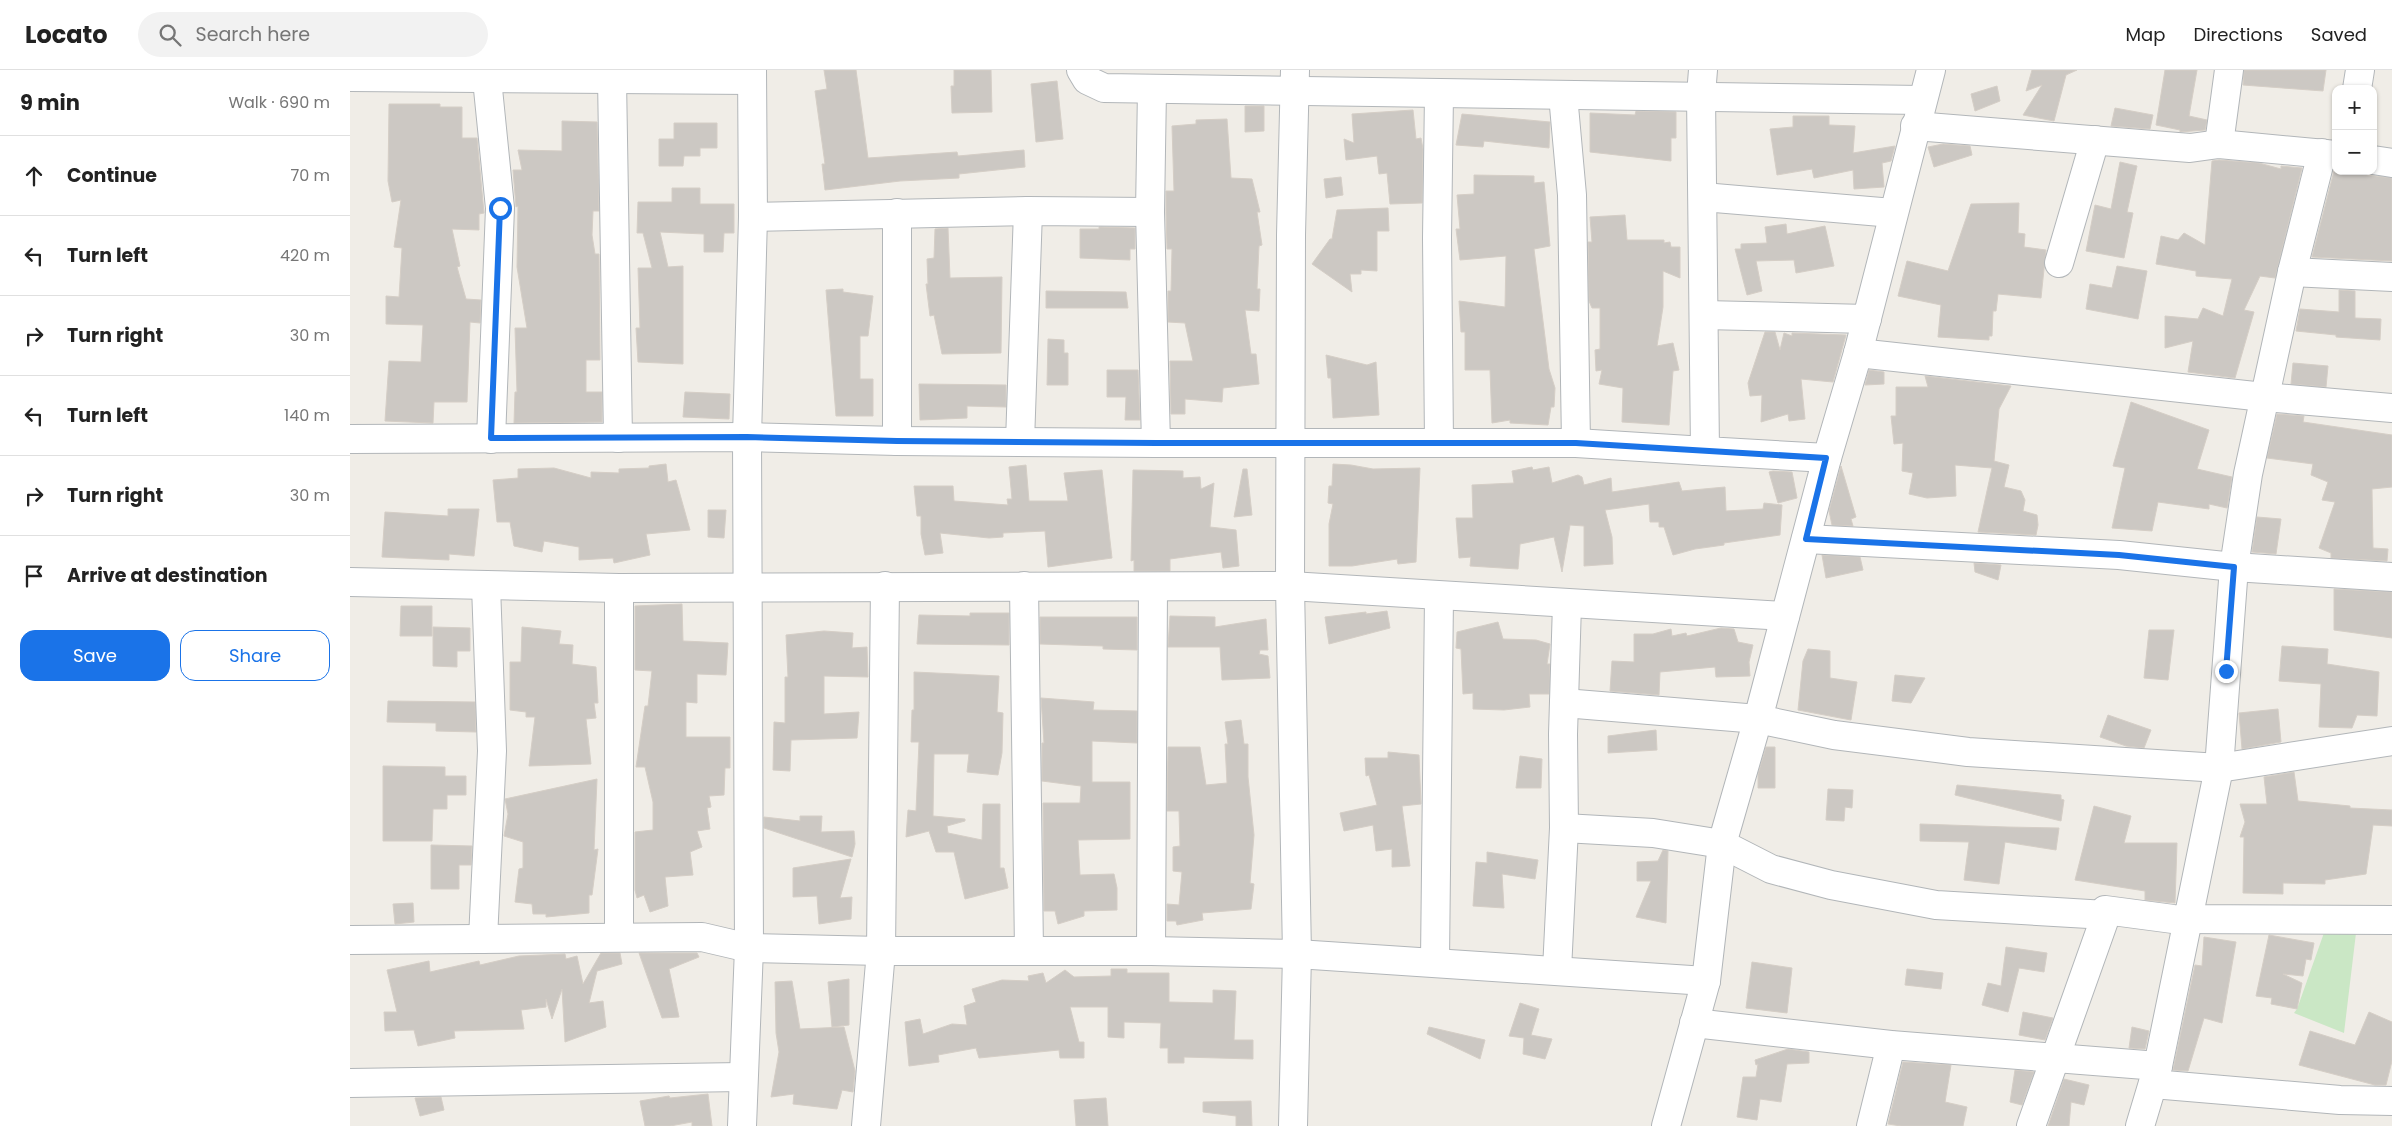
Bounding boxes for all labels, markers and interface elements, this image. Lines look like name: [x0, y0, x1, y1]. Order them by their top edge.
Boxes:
search box: [138, 12, 488, 57]
text: Locato: [25, 18, 108, 51]
icon: search: [156, 21, 184, 49]
text: Search here: [196, 21, 310, 48]
text: Map: [2126, 22, 2165, 47]
text: Directions: [2193, 22, 2283, 47]
text: Saved: [2311, 22, 2367, 47]
map controls: [2332, 85, 2377, 175]
button: +: [2332, 85, 2377, 130]
text: 9 min: [20, 88, 80, 117]
text: Walk · 690 m: [228, 91, 330, 114]
button: −: [2332, 130, 2377, 175]
icon: ahead: [20, 162, 48, 190]
text: Continue: [67, 162, 157, 189]
text: 70 m: [290, 164, 330, 187]
route start: [489, 197, 512, 220]
icon: left: [20, 242, 48, 270]
text: Turn left: [67, 242, 148, 269]
text: 420 m: [280, 244, 330, 267]
icon: right: [20, 322, 48, 350]
text: Turn right: [67, 322, 163, 349]
text: 30 m: [290, 324, 330, 347]
icon: left: [20, 402, 48, 430]
text: Turn left: [67, 402, 148, 429]
text: 140 m: [284, 404, 330, 427]
icon: right: [20, 482, 48, 510]
text: Turn right: [67, 482, 163, 509]
text: 30 m: [290, 484, 330, 507]
icon: arrive: [20, 562, 48, 590]
text: Arrive at destination: [67, 562, 268, 589]
button: Save: [20, 630, 170, 681]
button: Share: [180, 630, 330, 681]
route end: [2215, 660, 2238, 683]

